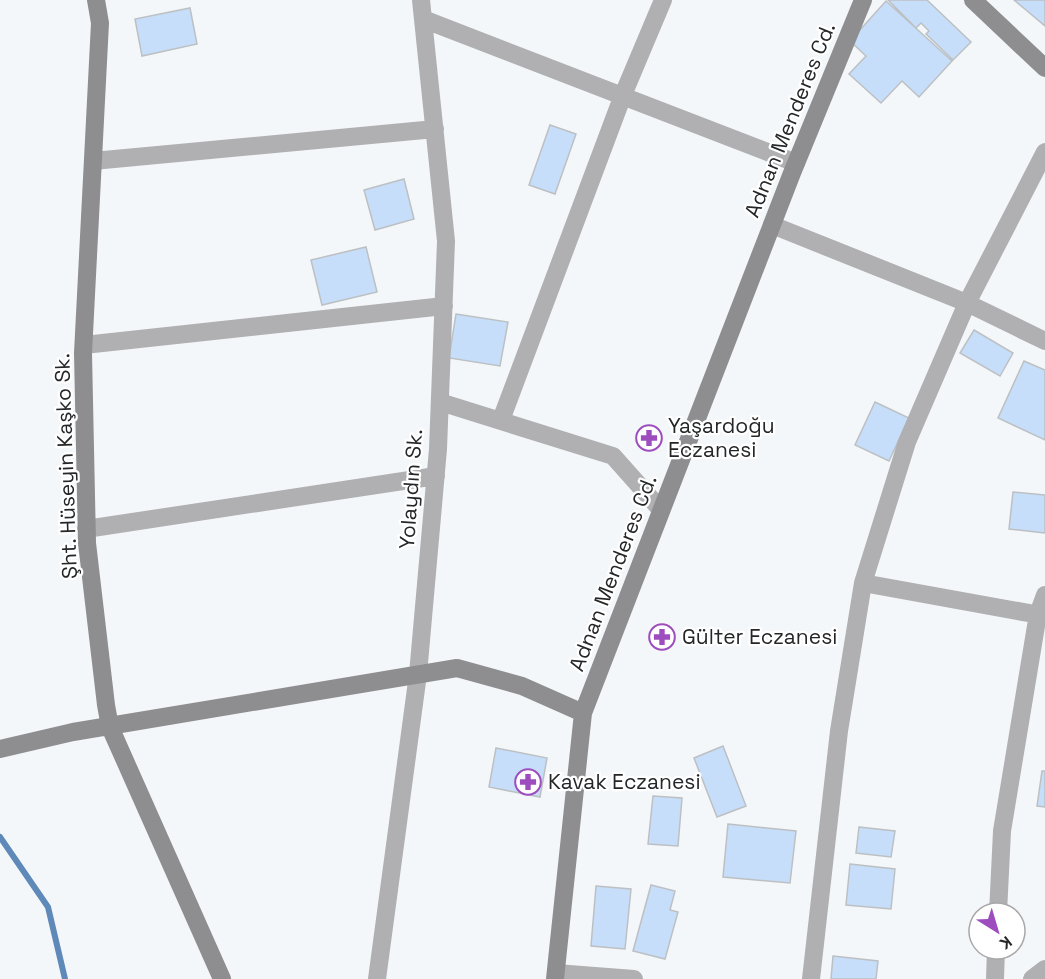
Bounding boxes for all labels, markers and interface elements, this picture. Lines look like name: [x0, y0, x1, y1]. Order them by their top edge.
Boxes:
street label: Adnan Menderes Cd.: [738, 18, 841, 221]
street label: Şht. Hüseyin Kaşko Sk.: [48, 353, 83, 579]
place label: Yaşardoğu Eczanesi: [668, 412, 775, 463]
pharmacy icon: Yaşardoğu Eczanesi: [634, 423, 664, 453]
street label: Yolaydın Sk.: [393, 428, 428, 550]
street label: Adnan Menderes Cd.: [563, 471, 662, 675]
pharmacy icon: Gülter Eczanesi: [647, 622, 677, 652]
place label: Gülter Eczanesi: [682, 623, 837, 650]
pharmacy icon: Kavak Eczanesi: [513, 767, 543, 797]
place label: Kavak Eczanesi: [548, 768, 701, 795]
north arrow: [967, 901, 1027, 961]
text: K: [995, 931, 1016, 954]

